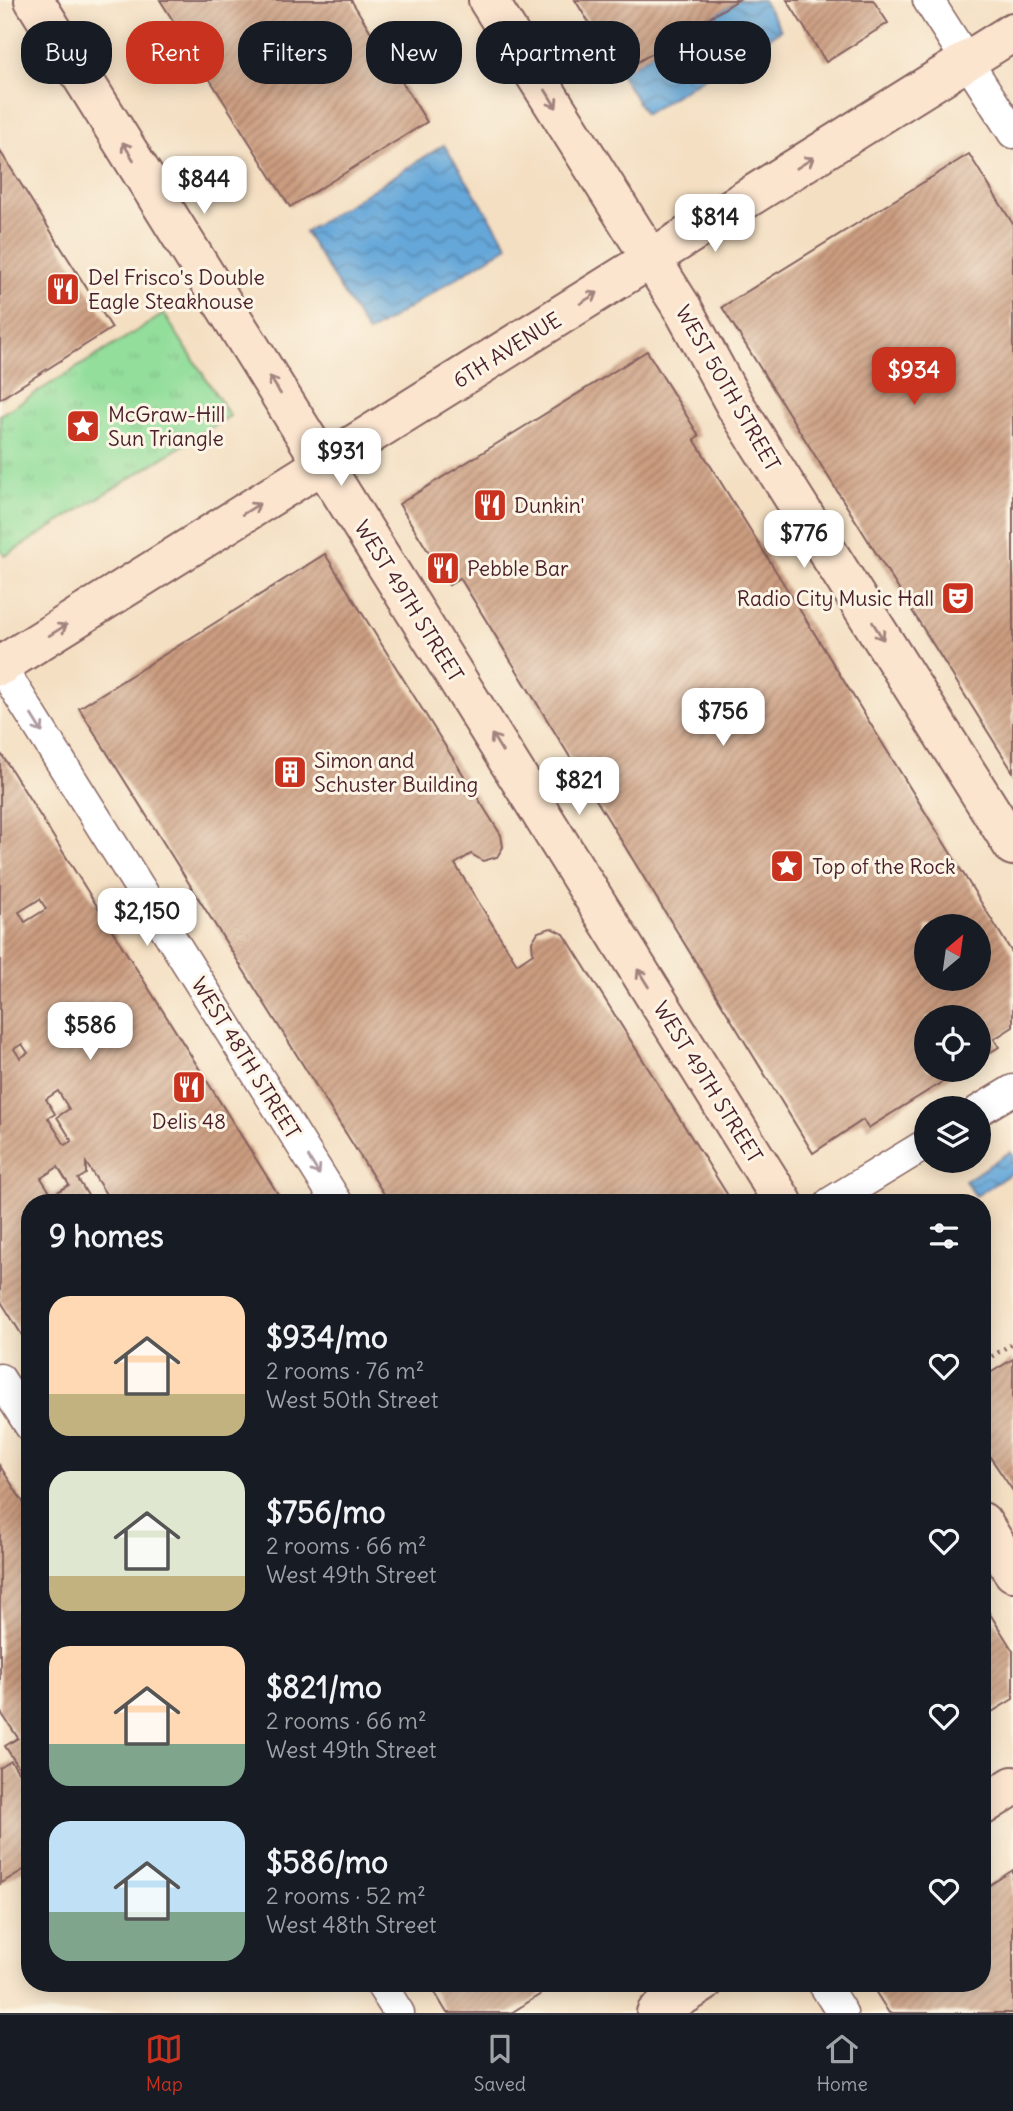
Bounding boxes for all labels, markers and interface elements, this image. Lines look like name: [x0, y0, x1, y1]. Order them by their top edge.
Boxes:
chip: Buy: [21, 21, 112, 84]
chip: Rent: [126, 21, 224, 84]
chip: Filters: [238, 21, 352, 84]
chip: New: [366, 21, 462, 84]
chip: Apartment: [476, 21, 640, 84]
chip: House: [654, 21, 771, 84]
one-way arrow: [544, 89, 558, 109]
one-way arrow: [121, 141, 135, 161]
one-way arrow: [795, 155, 814, 170]
pin: $844: [163, 156, 245, 216]
text: $844: [178, 164, 230, 193]
pin: $814: [674, 194, 756, 254]
text: $814: [691, 202, 739, 231]
place label: Del Frisco's Double Eagle Steakhouse: [88, 264, 265, 315]
restaurant icon: Del Frisco's Double Eagle Steakhouse: [44, 270, 82, 308]
one-way arrow: [579, 291, 599, 305]
street label: WEST 50TH STREET: [670, 300, 786, 476]
street label: 6TH AVENUE: [448, 306, 566, 394]
pin: $934: [873, 348, 955, 407]
text: $934: [888, 355, 940, 384]
one-way arrow: [267, 376, 282, 395]
place label: McGraw-Hill Sun Triangle: [108, 401, 225, 452]
place icon: McGraw-Hill Sun Triangle: [64, 407, 102, 445]
pin: $931: [300, 428, 382, 488]
text: $931: [317, 436, 365, 465]
restaurant icon: Dunkin': [471, 486, 509, 524]
place label: Dunkin': [514, 492, 585, 519]
one-way arrow: [240, 502, 260, 516]
pin: $776: [763, 510, 845, 570]
street label: WEST 49TH STREET: [348, 515, 470, 687]
text: $776: [780, 518, 828, 547]
restaurant icon: Pebble Bar: [424, 549, 462, 587]
place label: Pebble Bar: [467, 555, 569, 582]
theatre icon: Radio City Music Hall: [939, 579, 977, 617]
place label: Radio City Music Hall: [737, 585, 934, 612]
one-way arrow: [871, 621, 885, 641]
one-way arrow: [47, 622, 67, 636]
pin: $756: [682, 688, 764, 748]
text: $756: [698, 696, 748, 725]
one-way arrow: [30, 713, 44, 733]
one-way arrow: [490, 734, 505, 753]
place label: Simon and Schuster Building: [314, 747, 478, 798]
building icon: Simon and Schuster Building: [271, 753, 309, 791]
pin: $821: [538, 758, 620, 817]
text: $821: [555, 765, 603, 794]
place icon: Top of the Rock: [768, 847, 806, 885]
place label: Top of the Rock: [812, 853, 956, 880]
pin: $2,150: [90, 888, 204, 948]
text: $2,150: [114, 896, 180, 925]
north arrow: [914, 914, 990, 990]
map controls: [914, 914, 991, 1173]
one-way arrow: [636, 968, 650, 988]
street label: WEST 48TH STREET: [185, 972, 307, 1144]
street label: WEST 49TH STREET: [647, 996, 769, 1168]
pin: $586: [49, 1002, 131, 1062]
button: locate: [914, 1005, 991, 1082]
text: $586: [64, 1010, 116, 1039]
restaurant icon: Delis 48: [170, 1068, 208, 1106]
button: layers: [914, 1096, 991, 1173]
place label: Delis 48: [152, 1108, 226, 1135]
one-way arrow: [307, 1155, 321, 1175]
text: 9 homes: [49, 1217, 164, 1255]
icon: filters: [925, 1217, 963, 1255]
text: $934/mo: [266, 1318, 388, 1356]
icon: home: [105, 1324, 189, 1408]
icon: heart: [925, 1347, 963, 1385]
text: 2 rooms · 76 m²: [266, 1356, 424, 1385]
text: West 50th Street: [266, 1385, 438, 1414]
text: $756/mo: [266, 1493, 386, 1531]
icon: home: [105, 1499, 189, 1583]
icon: heart: [925, 1522, 963, 1560]
text: 2 rooms · 66 m²: [266, 1531, 427, 1560]
text: West 49th Street: [266, 1560, 437, 1589]
text: $821/mo: [266, 1668, 382, 1706]
icon: home: [105, 1674, 189, 1758]
icon: heart: [925, 1697, 963, 1735]
text: 2 rooms · 66 m²: [266, 1706, 427, 1735]
text: West 49th Street: [266, 1735, 437, 1764]
text: $586/mo: [266, 1843, 388, 1881]
icon: home: [105, 1849, 189, 1933]
icon: heart: [925, 1872, 963, 1910]
text: 2 rooms · 52 m²: [266, 1881, 426, 1910]
text: West 48th Street: [266, 1910, 437, 1939]
tab: Map: [145, 2030, 183, 2096]
tab: Saved: [474, 2030, 526, 2096]
tab: Home: [816, 2030, 868, 2096]

